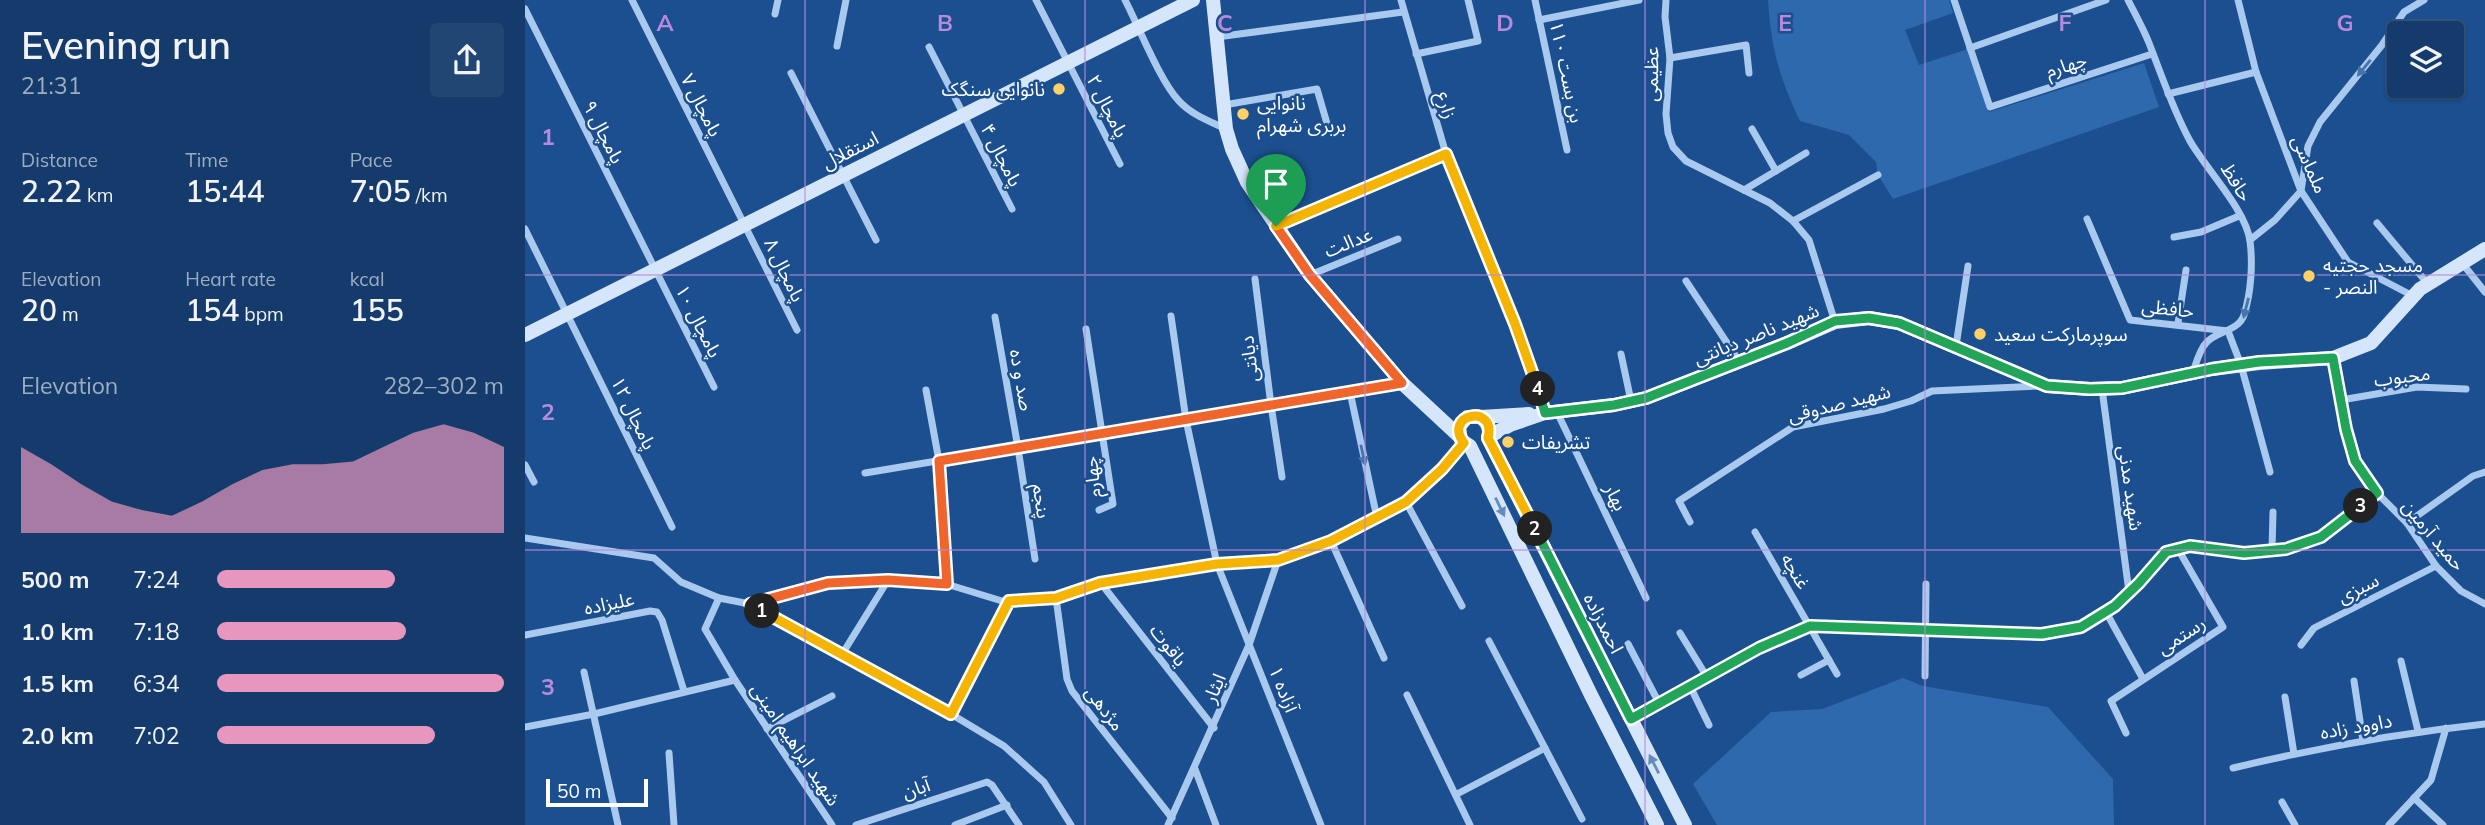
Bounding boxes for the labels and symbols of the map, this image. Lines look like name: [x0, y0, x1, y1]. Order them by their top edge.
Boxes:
text: A: [656, 8, 674, 37]
text: B: [937, 8, 953, 37]
text: C: [1217, 8, 1233, 37]
text: D: [1496, 8, 1514, 37]
text: E: [1778, 8, 1792, 37]
text: F: [2058, 8, 2072, 37]
text: G: [2336, 8, 2354, 37]
street label: بن بست ۱۱۰: [1544, 19, 1590, 125]
street label: عظیمی: [1639, 46, 1663, 102]
street label: چهارم: [2042, 47, 2090, 86]
one-way arrow: [2357, 59, 2371, 77]
street label: پامچال ۷: [675, 69, 728, 141]
street label: پامچال ۲: [1081, 70, 1134, 142]
place label: نانوایی سنگک: [942, 77, 1045, 101]
marker: نانوایی سنگک: [1051, 81, 1067, 97]
street label: زارع: [1430, 88, 1463, 122]
place label: نانوایی بربری شهرام: [1257, 91, 1346, 140]
street label: پامچال ۹: [577, 96, 630, 168]
marker: نانوایی بربری شهرام: [1235, 106, 1251, 122]
street label: پامچال ۴: [975, 119, 1028, 191]
text: 1: [541, 122, 555, 151]
street label: استقلال: [818, 126, 882, 174]
street label: ملماسی: [2287, 131, 2333, 197]
pin: [1246, 154, 1306, 226]
street label: حافظ: [2216, 158, 2258, 206]
street label: عدالت: [1320, 222, 1376, 262]
street label: پامچال ۸: [758, 234, 811, 306]
place label: مسجد حجتیه - النصر: [2323, 253, 2423, 299]
marker: مسجد حجتیه - النصر: [2301, 268, 2317, 284]
street label: پامچال ۱۰: [669, 280, 728, 362]
street label: حافظی: [2141, 293, 2195, 323]
one-way arrow: [2240, 297, 2251, 319]
street label: شهید ناصر دیانتی: [1690, 298, 1822, 370]
place label: سوپرمارکت سعید: [1994, 322, 2128, 347]
marker: سوپرمارکت سعید: [1972, 326, 1988, 342]
street label: دیانتی: [1234, 334, 1264, 384]
street label: صد و ده: [1005, 347, 1039, 413]
street label: محبوب: [2373, 361, 2431, 391]
street label: پامچال ۱۲: [605, 372, 662, 454]
pin: 4: [1521, 372, 1555, 406]
street label: شهید صدوقی: [1785, 379, 1893, 427]
text: 2: [541, 397, 555, 426]
place label: تشریفات: [1522, 430, 1590, 454]
marker: تشریفات: [1500, 434, 1516, 450]
one-way arrow: [1358, 444, 1369, 466]
street label: شهید مدنی: [2113, 444, 2149, 532]
street label: چهارم: [1078, 455, 1109, 499]
street label: بهار: [1599, 479, 1633, 515]
street label: پنجم: [1025, 482, 1056, 520]
pin: 3: [2343, 489, 2379, 524]
street label: حمید آرمین: [2397, 494, 2471, 576]
one-way arrow: [1495, 497, 1506, 517]
pin: 2: [1517, 512, 1553, 546]
street label: غنچه: [1775, 549, 1816, 594]
street label: سبزی: [2333, 567, 2383, 609]
street label: علیزاده: [582, 586, 636, 620]
street label: احمدزاده: [1579, 589, 1629, 657]
pin: 1: [744, 594, 779, 628]
street label: رستمی: [2152, 610, 2210, 660]
street label: یاقوت: [1145, 619, 1193, 671]
street label: آزاده ۱: [1264, 662, 1305, 717]
street label: ایثار: [1197, 670, 1231, 707]
text: 3: [541, 672, 555, 701]
street label: شهید ابراهیم امینی: [743, 678, 846, 812]
street label: مژدهی: [1080, 680, 1130, 736]
street label: داوود زاده: [2318, 708, 2394, 744]
one-way arrow: [1649, 754, 1660, 774]
street label: آبان: [899, 772, 934, 804]
scale bar: [546, 776, 647, 808]

